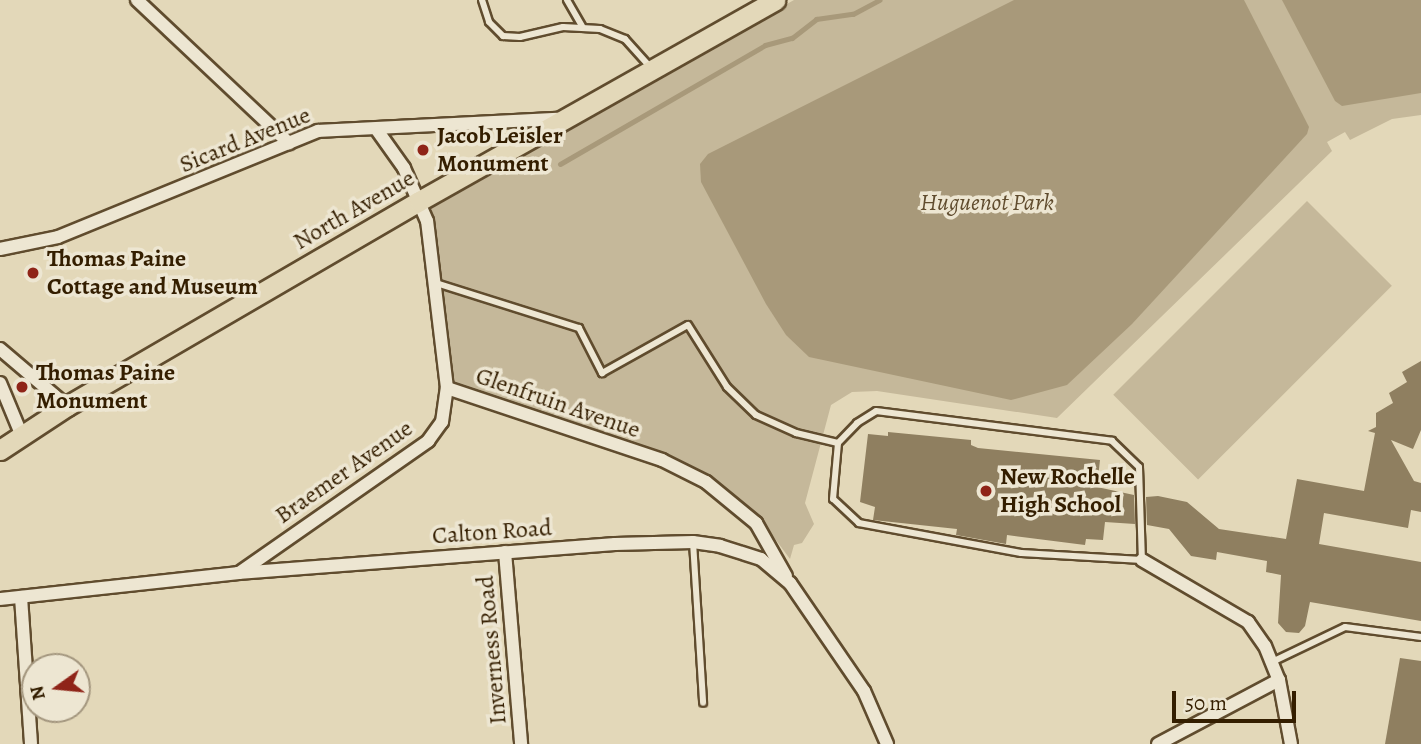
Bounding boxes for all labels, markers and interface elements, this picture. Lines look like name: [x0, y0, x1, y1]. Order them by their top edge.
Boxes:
street label: Sicard Avenue: [175, 101, 315, 179]
place label: Jacob Leisler Monument: [437, 122, 563, 178]
marker: Jacob Leisler Monument: [415, 142, 431, 158]
street label: North Avenue: [288, 164, 420, 256]
park label: Huguenot Park: [920, 189, 1054, 217]
place label: Thomas Paine Cottage and Museum: [47, 245, 258, 301]
marker: Thomas Paine Cottage and Museum: [25, 265, 41, 281]
place label: Thomas Paine Monument: [36, 359, 175, 415]
street label: Glenfruin Avenue: [472, 361, 644, 445]
marker: Thomas Paine Monument: [14, 379, 30, 395]
street label: Braemer Avenue: [270, 414, 418, 530]
place label: New Rochelle High School: [1000, 463, 1135, 519]
marker: New Rochelle High School: [978, 483, 994, 499]
street label: Calton Road: [431, 513, 553, 551]
street label: Inverness Road: [471, 574, 513, 726]
north arrow: [21, 653, 91, 723]
scale bar: [1176, 678, 1300, 722]
text: N: [23, 683, 52, 703]
text: 50 m: [1185, 689, 1227, 717]

